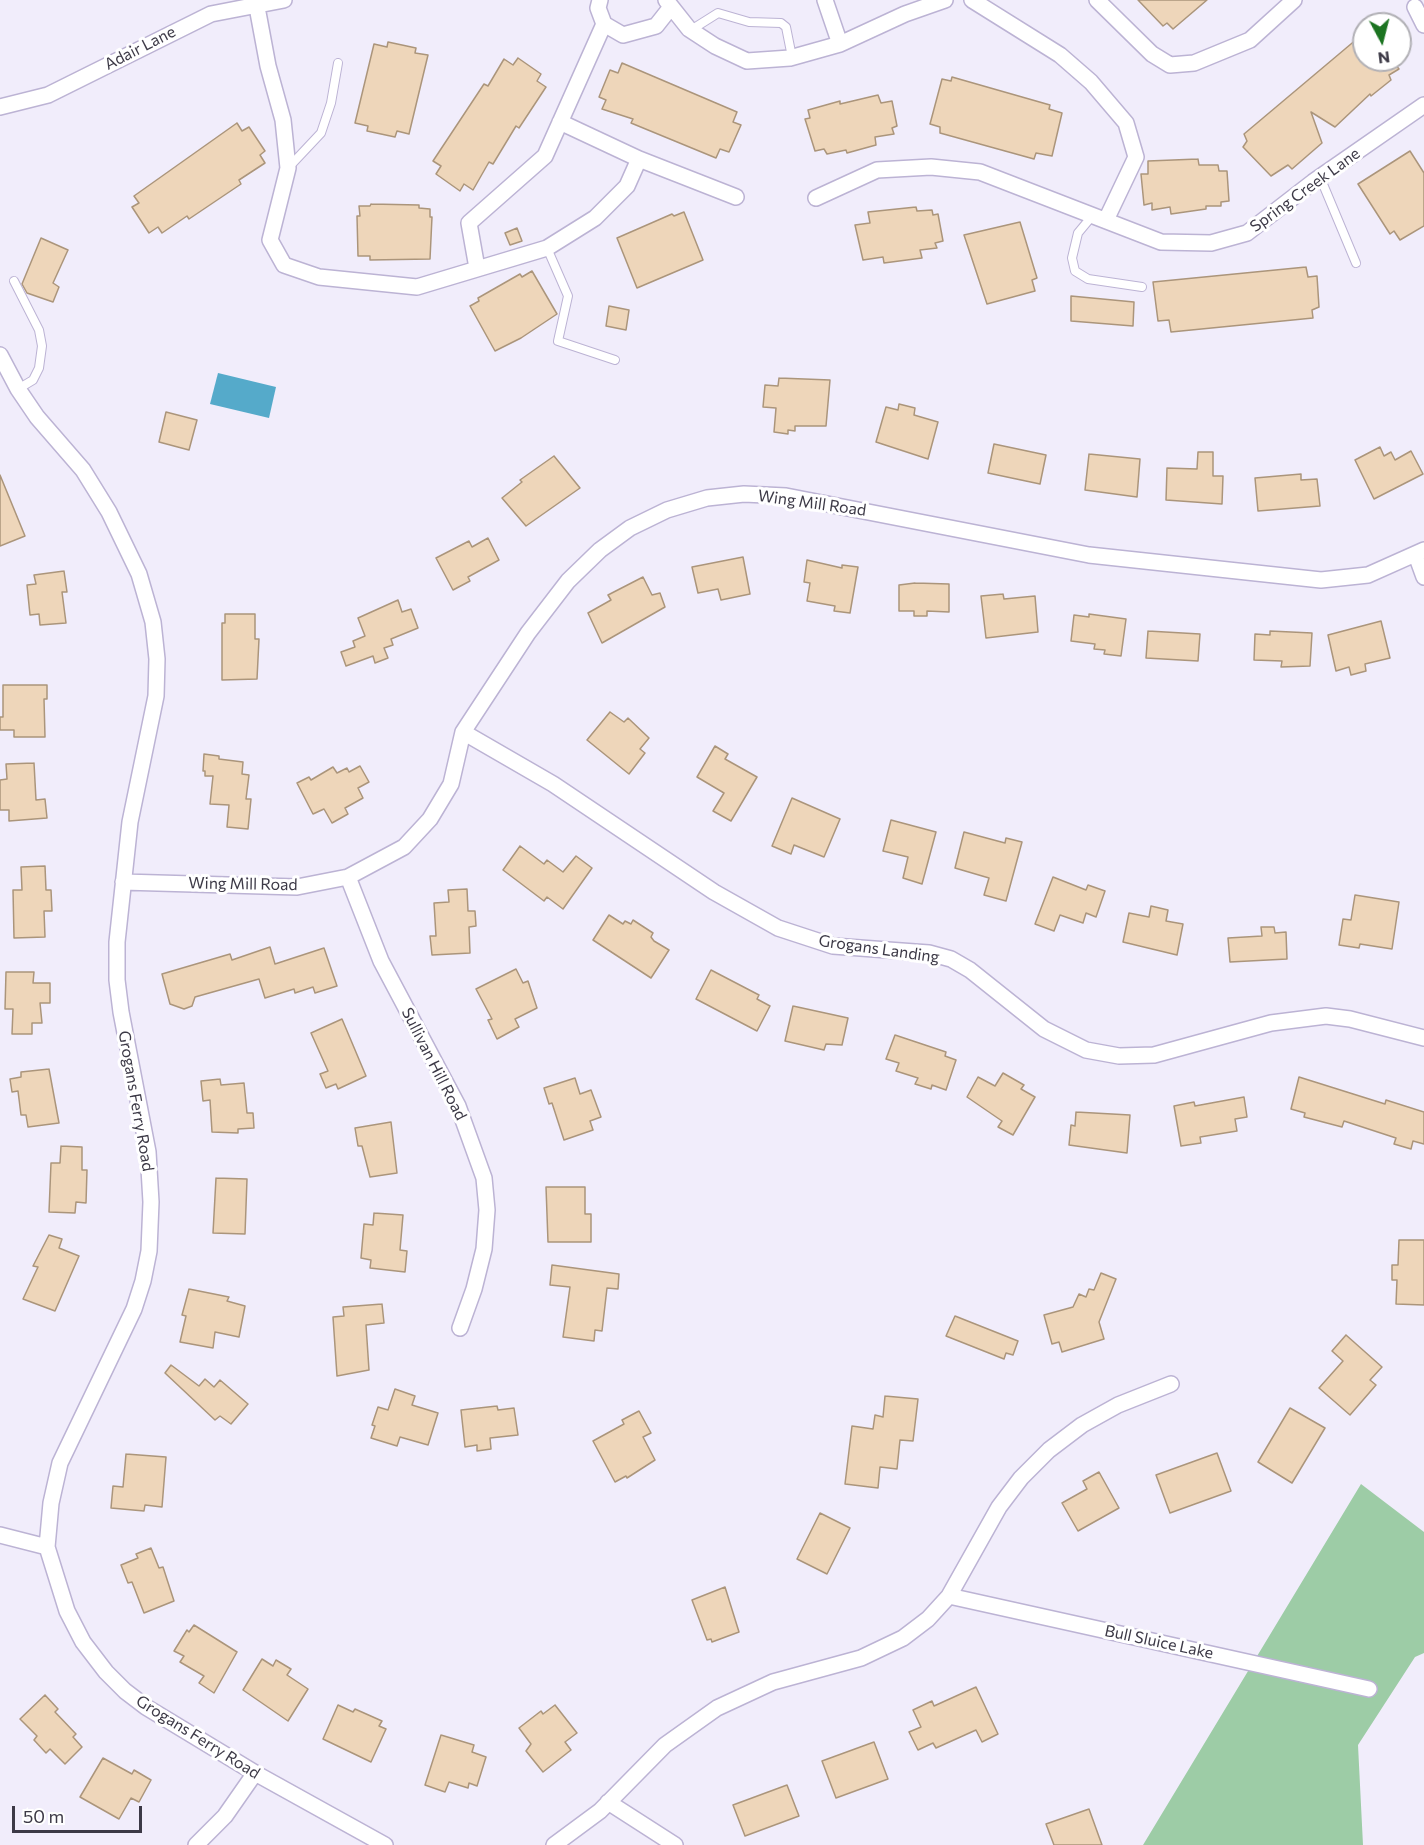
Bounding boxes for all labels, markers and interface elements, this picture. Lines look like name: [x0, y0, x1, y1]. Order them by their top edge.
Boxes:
north arrow: [1352, 12, 1412, 72]
street label: Adair Lane: [101, 22, 179, 74]
text: N: [1377, 48, 1391, 69]
street label: Spring Creek Lane: [1246, 144, 1364, 236]
street label: Wing Mill Road: [757, 486, 867, 520]
street label: Wing Mill Road: [188, 873, 298, 895]
street label: Grogans Landing: [817, 931, 941, 967]
street label: Sullivan Hill Road: [397, 1004, 471, 1124]
street label: Grogans Ferry Road: [114, 1029, 158, 1173]
street label: Bull Sluice Lake: [1103, 1621, 1215, 1663]
street label: Grogans Ferry Road: [132, 1691, 264, 1783]
scale bar: [15, 1794, 146, 1832]
text: 50 m: [23, 1805, 64, 1827]

